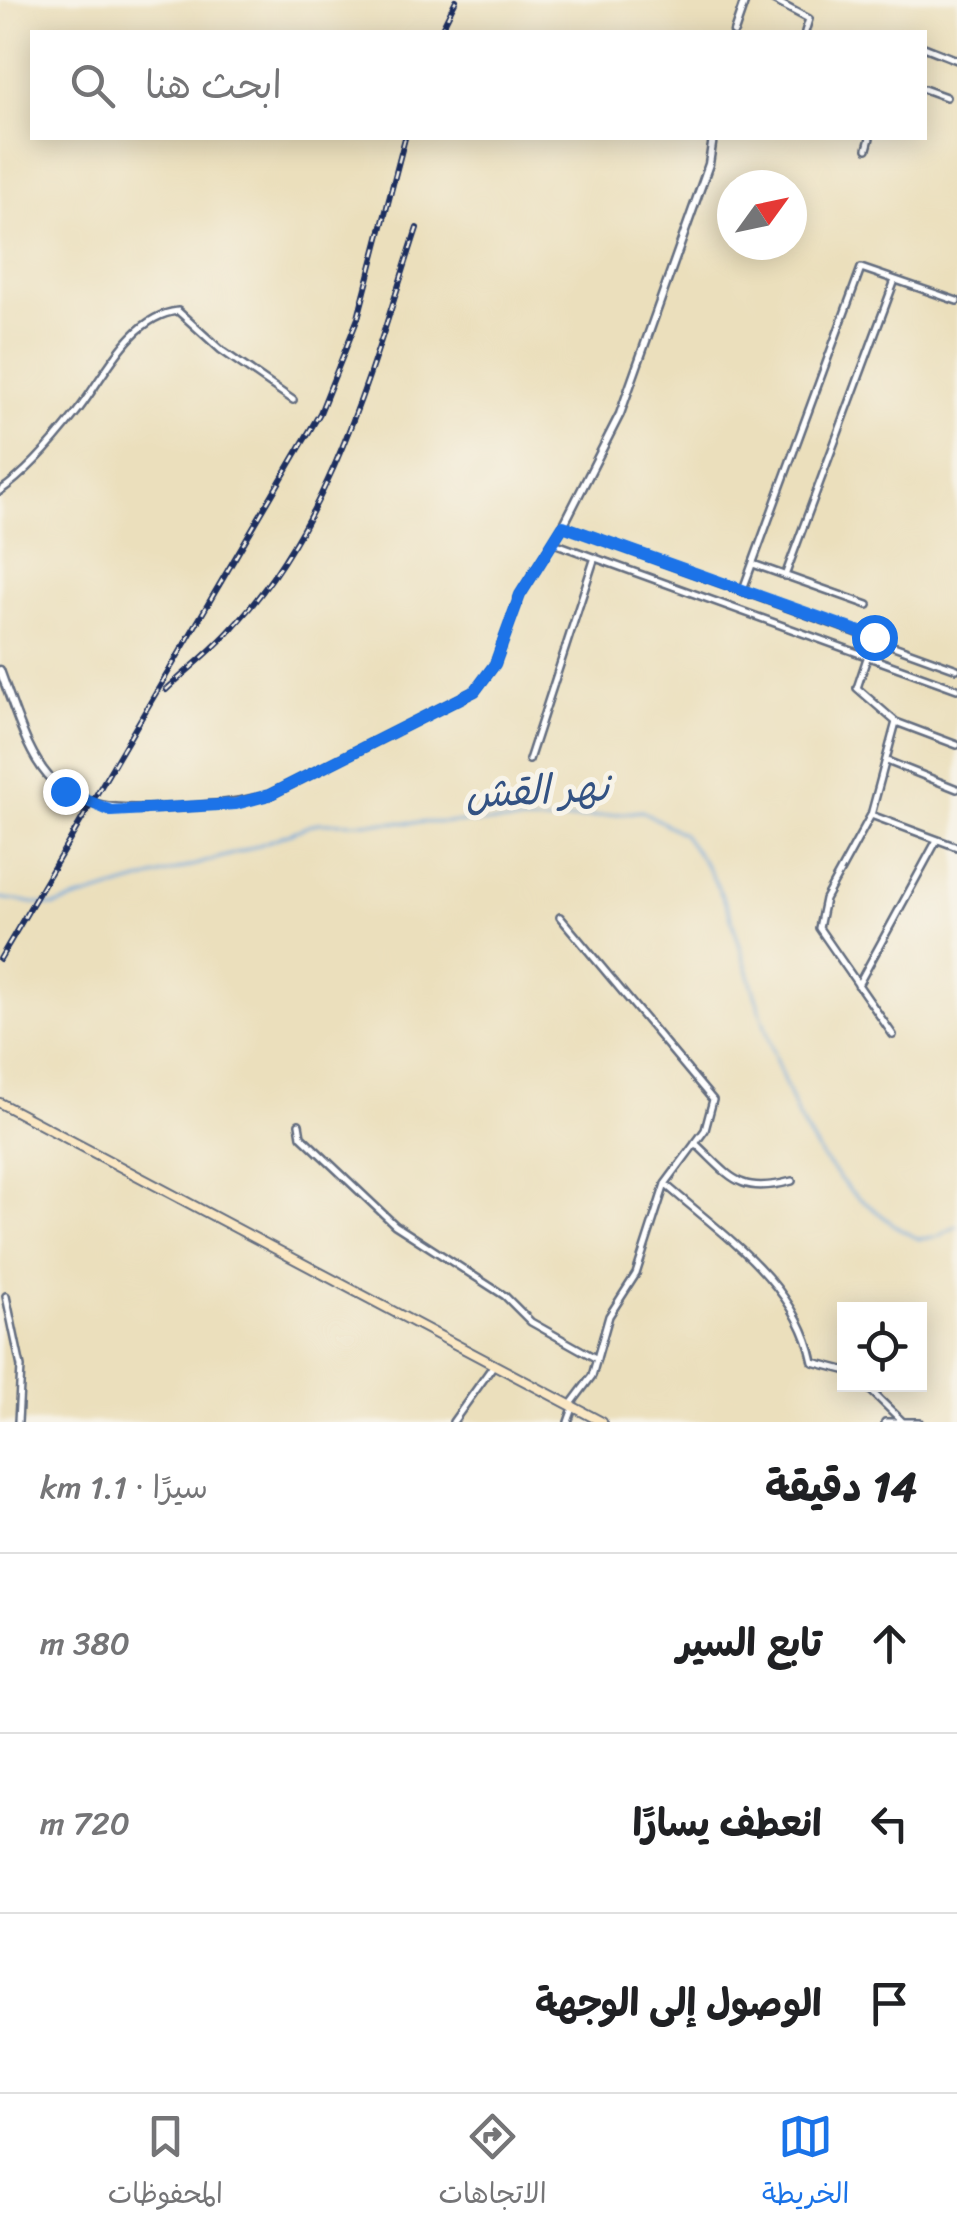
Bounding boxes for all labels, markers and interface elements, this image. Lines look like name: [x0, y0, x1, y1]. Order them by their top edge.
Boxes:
search box: [30, 30, 927, 140]
text: ابحث هنا: [145, 52, 282, 119]
icon: search: [65, 58, 120, 113]
north arrow: [717, 170, 807, 260]
route start: [852, 615, 898, 661]
water label: نهر القش: [463, 751, 615, 830]
route end: [43, 769, 89, 815]
map controls: [837, 1302, 927, 1392]
button: locate: [837, 1302, 927, 1392]
text: 14 دقيقة: [765, 1450, 917, 1524]
text: سيرًا · 1.1 km: [40, 1459, 208, 1516]
text: تابع السير: [677, 1610, 822, 1677]
text: 380 m: [40, 1615, 130, 1672]
icon: ahead: [862, 1616, 917, 1671]
text: انعطف يسارًا: [633, 1790, 822, 1857]
text: 720 m: [40, 1795, 130, 1852]
icon: left: [862, 1796, 917, 1851]
text: الوصول إلى الوجهة: [535, 1970, 822, 2037]
icon: arrive: [862, 1976, 917, 2031]
tab: المحفوظات: [108, 2109, 223, 2218]
tab: الاتجاهات: [438, 2109, 547, 2218]
tab: الخريطة: [762, 2109, 849, 2218]

